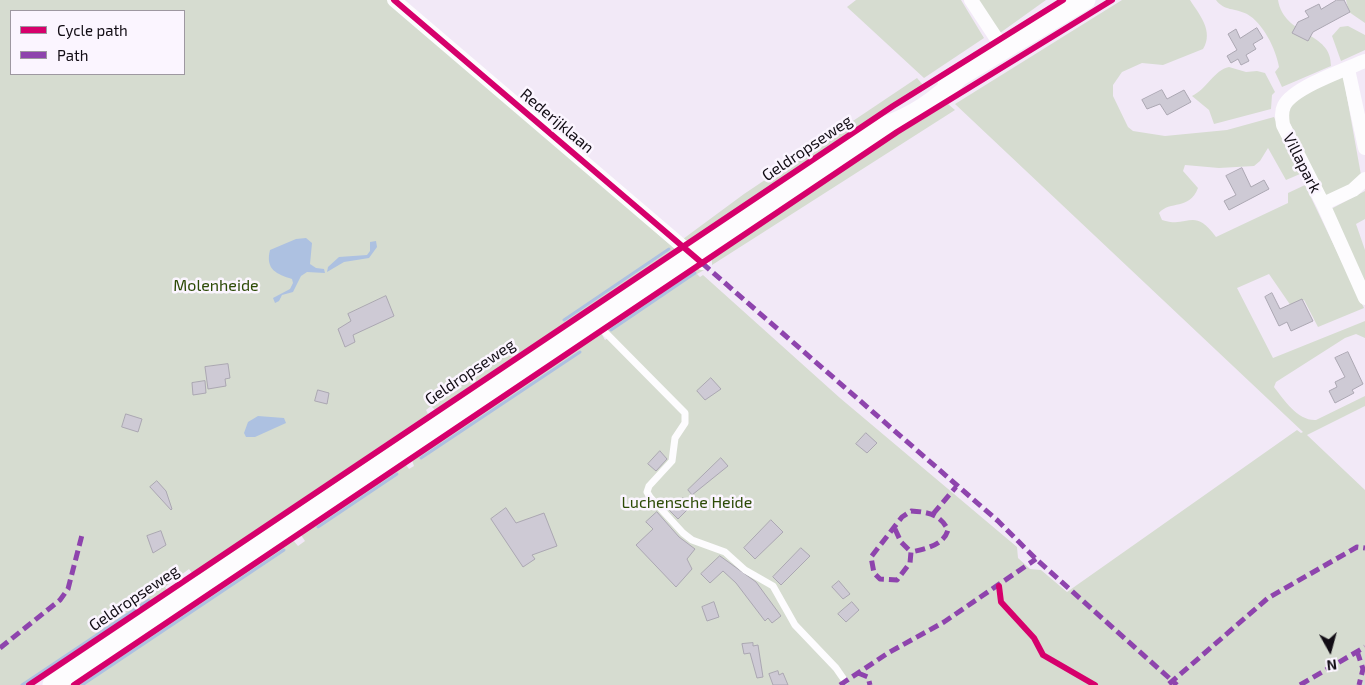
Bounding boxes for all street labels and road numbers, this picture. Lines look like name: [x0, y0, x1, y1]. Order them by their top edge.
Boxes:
street label: Rederijklaan: [516, 85, 598, 157]
street label: Geldropseweg: [758, 111, 856, 185]
street label: Villapark: [1279, 130, 1325, 196]
street label: Geldropseweg: [421, 335, 519, 409]
street label: Geldropseweg: [85, 561, 183, 635]

